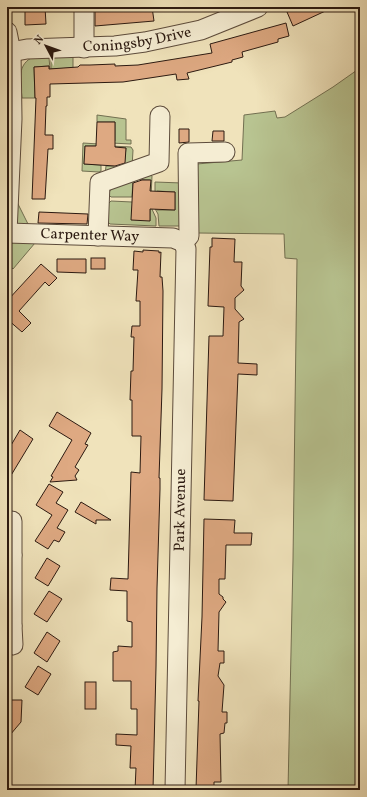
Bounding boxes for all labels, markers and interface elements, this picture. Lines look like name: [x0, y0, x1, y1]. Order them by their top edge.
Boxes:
street label: Coningsby Drive: [82, 22, 193, 58]
north arrow: [26, 26, 66, 66]
text: N: [31, 32, 48, 48]
street label: Carpenter Way: [40, 224, 140, 247]
street label: Park Avenue: [170, 468, 192, 552]

